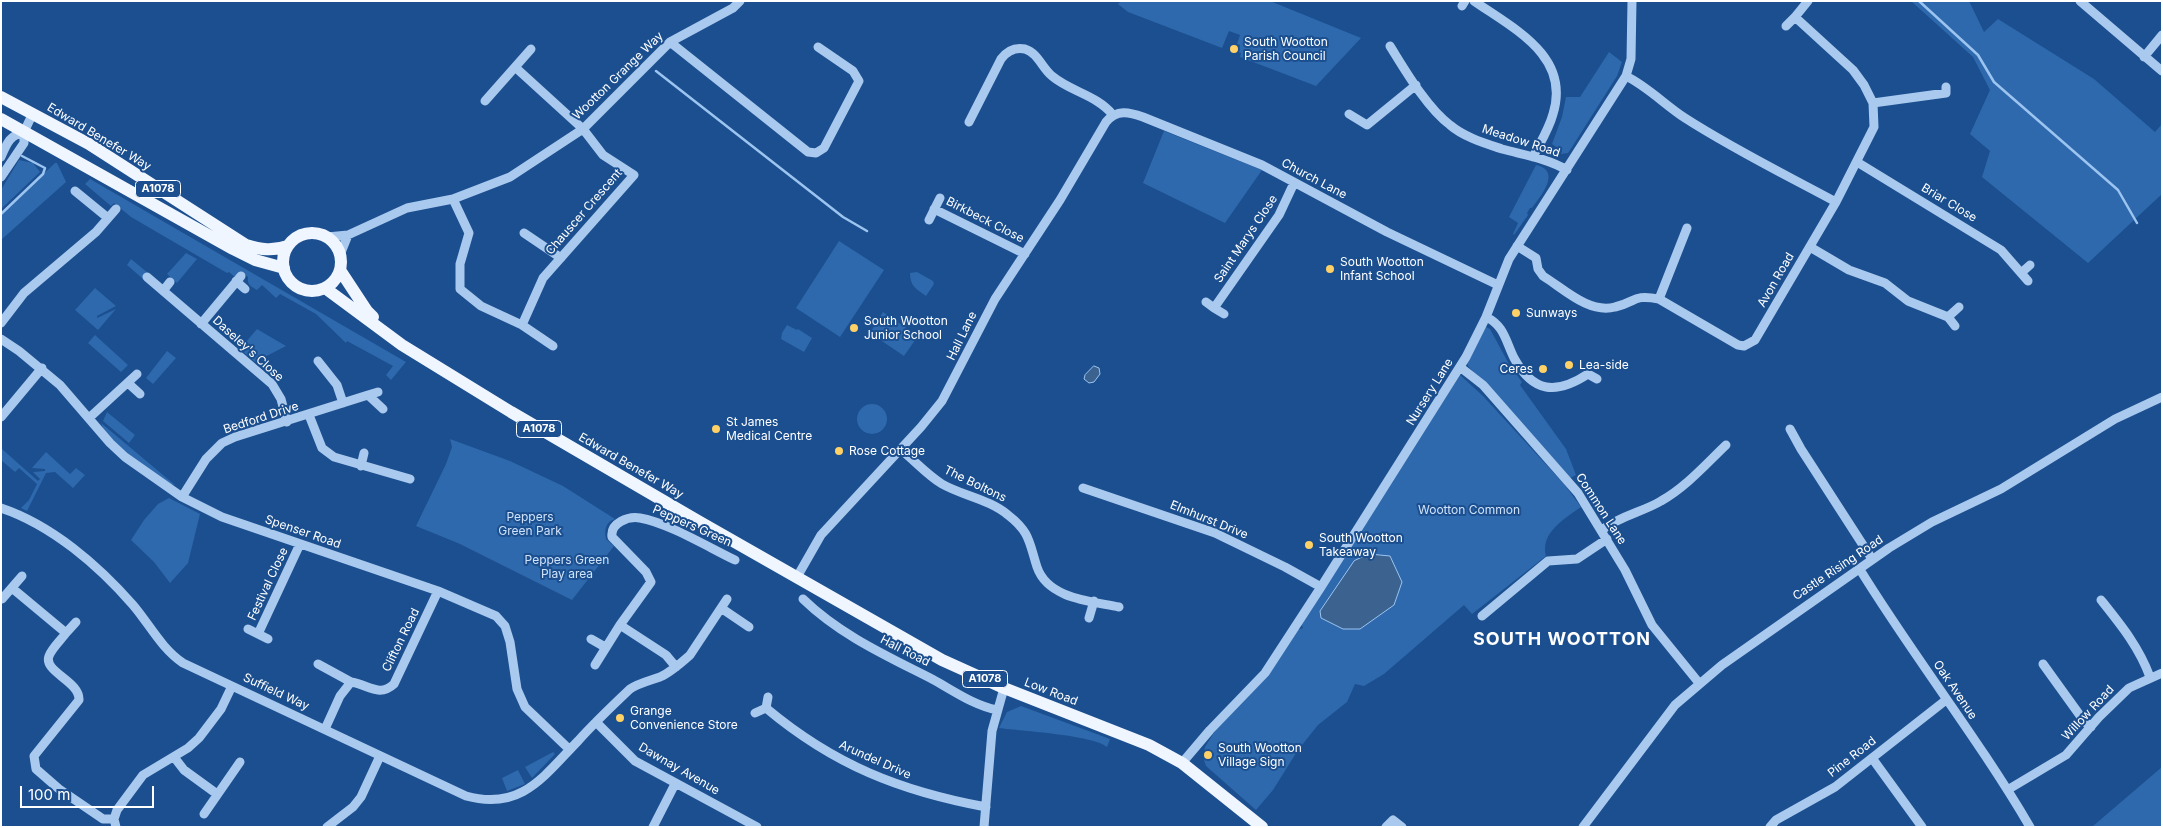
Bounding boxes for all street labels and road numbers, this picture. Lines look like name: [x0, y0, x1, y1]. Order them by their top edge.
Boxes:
street label: Wootton Grange Way: [570, 29, 666, 123]
street label: Edward Benefer Way: [44, 100, 154, 174]
street label: Meadow Road: [1480, 122, 1562, 160]
street label: Church Lane: [1279, 156, 1349, 202]
street label: Chauscer Crescent: [543, 166, 625, 258]
road number: A1078: [136, 180, 180, 198]
street label: Briar Close: [1919, 181, 1979, 225]
street label: Saint Marys Close: [1211, 192, 1281, 286]
street label: Birkbeck Close: [944, 194, 1026, 246]
street label: Avon Road: [1755, 250, 1797, 310]
street label: Hall Lane: [944, 309, 980, 363]
street label: Daseley's Close: [210, 313, 286, 385]
street label: Nursery Lane: [1404, 356, 1456, 428]
street label: Bedford Drive: [222, 399, 300, 437]
road number: A1078: [516, 420, 562, 438]
street label: Edward Benefer Way: [576, 430, 686, 502]
street label: The Boltons: [941, 463, 1009, 505]
street label: Common Lane: [1573, 471, 1629, 547]
street label: Elmhurst Drive: [1168, 498, 1250, 542]
street label: Peppers Green: [650, 502, 734, 550]
street label: Spenser Road: [263, 512, 343, 552]
street label: Castle Rising Road: [1790, 532, 1886, 604]
street label: Festival Close: [245, 545, 291, 623]
street label: Clifton Road: [379, 606, 423, 674]
street label: Hall Road: [878, 632, 932, 670]
street label: Oak Avenue: [1930, 658, 1980, 722]
street label: Suffield Way: [241, 670, 311, 714]
road number: A1078: [962, 671, 1008, 688]
street label: Low Road: [1022, 675, 1080, 709]
street label: Willow Road: [2059, 683, 2117, 743]
street label: Pine Road: [1825, 734, 1879, 780]
street label: Arundel Drive: [837, 738, 913, 782]
street label: Dawnay Avenue: [636, 740, 722, 798]

